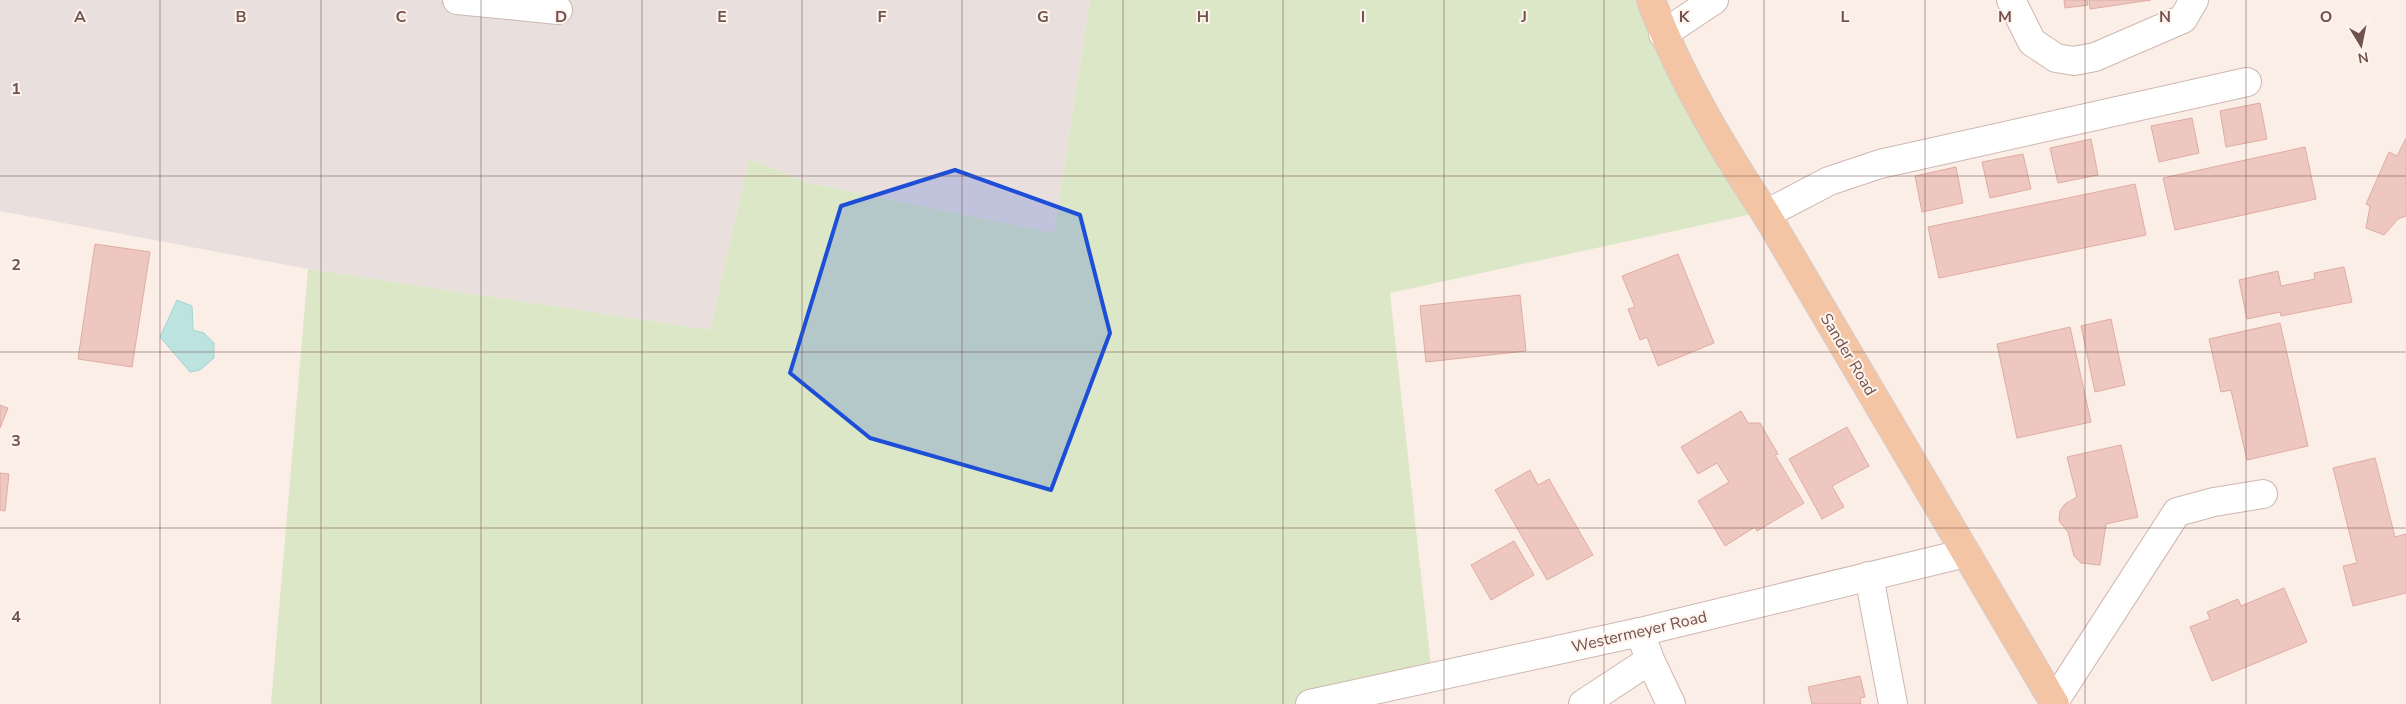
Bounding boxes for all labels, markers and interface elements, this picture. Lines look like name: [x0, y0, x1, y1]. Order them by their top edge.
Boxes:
text: A: [74, 6, 86, 28]
text: B: [235, 6, 247, 28]
text: C: [396, 6, 407, 28]
text: D: [555, 6, 567, 28]
text: E: [717, 6, 727, 28]
text: F: [878, 6, 887, 28]
text: G: [1037, 6, 1049, 28]
text: H: [1197, 6, 1209, 28]
text: I: [1361, 6, 1365, 28]
text: J: [1520, 6, 1527, 28]
text: K: [1679, 6, 1691, 28]
text: L: [1841, 6, 1850, 28]
text: M: [1998, 6, 2012, 28]
text: N: [2159, 6, 2171, 28]
text: O: [2320, 6, 2332, 28]
north arrow: [2336, 20, 2386, 70]
text: N: [2356, 47, 2370, 68]
text: 1: [11, 78, 21, 100]
text: 2: [11, 254, 21, 276]
street label: Sander Road: [1815, 309, 1881, 400]
text: 3: [11, 430, 21, 452]
text: 4: [11, 606, 21, 628]
street label: Westermeyer Road: [1569, 606, 1709, 658]

